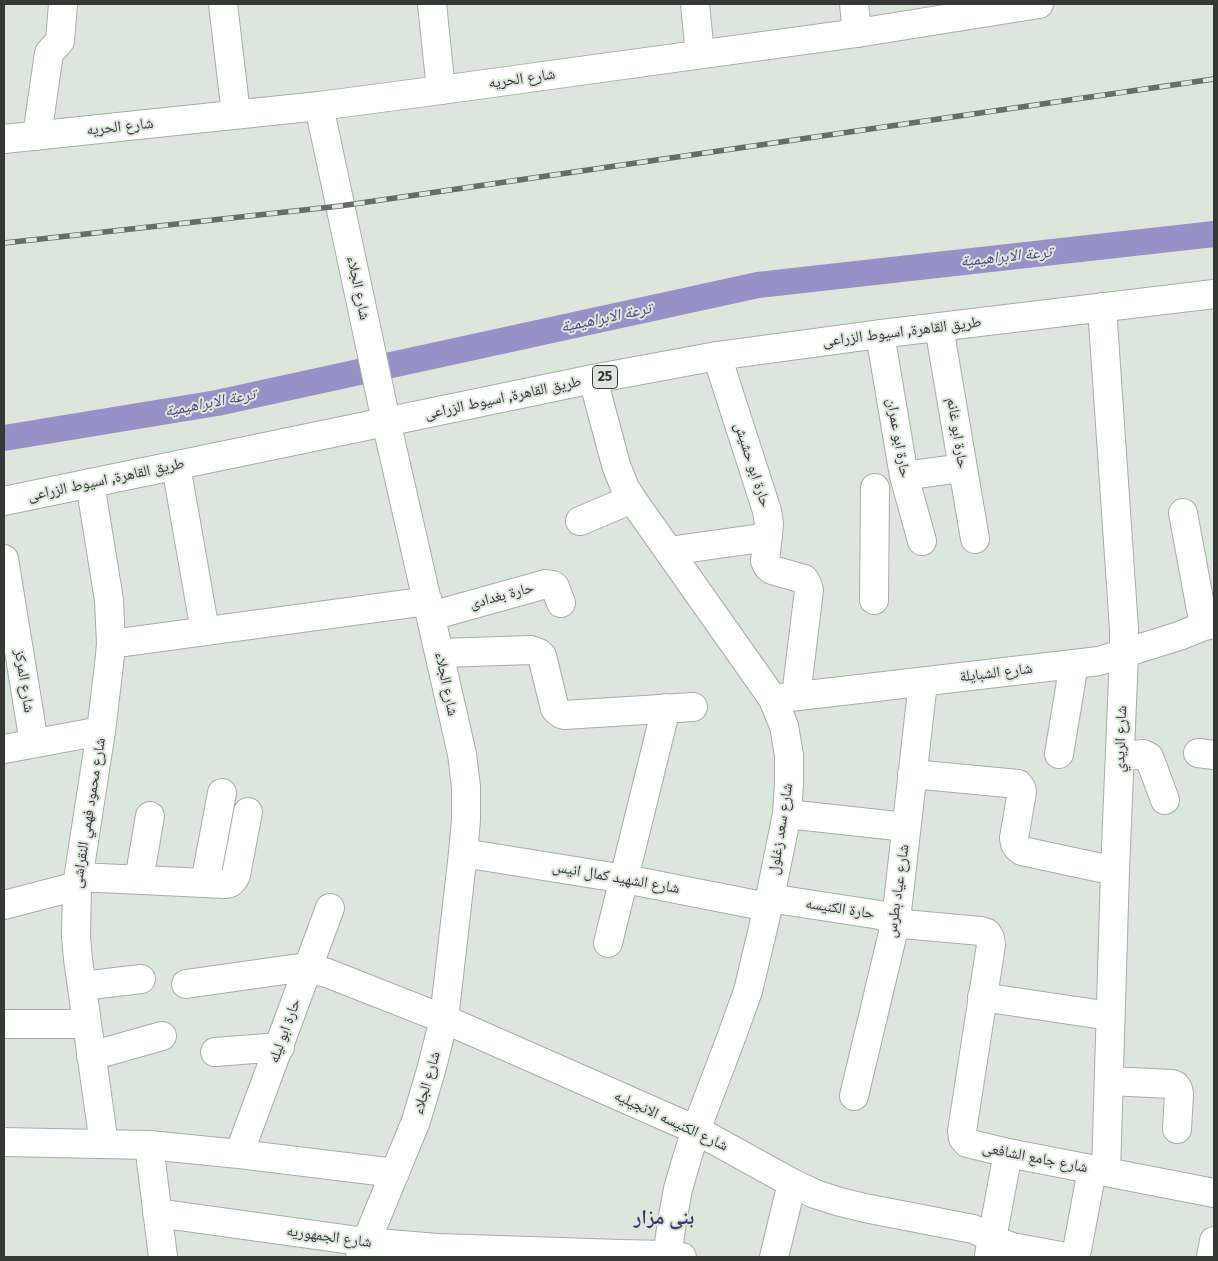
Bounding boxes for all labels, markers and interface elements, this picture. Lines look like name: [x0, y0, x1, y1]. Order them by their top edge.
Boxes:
street label: شارع الحريه: [487, 65, 557, 93]
street label: شارع الحريه: [86, 115, 154, 139]
water label: ترعة الابراهيمية: [959, 243, 1053, 271]
street label: شارع الجلاء: [342, 254, 374, 322]
water label: ترعة الابراهيمية: [559, 299, 653, 337]
street label: طريق القاهرة, اسيوط الزراعى: [822, 313, 982, 351]
road number: 25: [592, 366, 618, 388]
street label: طريق القاهرة, اسيوط الزراعى: [423, 373, 583, 423]
water label: ترعة الابراهيمية: [163, 385, 257, 421]
street label: حارة ابو غانم: [943, 396, 971, 470]
street label: حارة ابو عمران: [882, 397, 914, 479]
street label: حارة ابو حشيش: [730, 420, 774, 510]
street label: طريق القاهرة, اسيوط الزراعى: [26, 455, 186, 505]
street label: حارة بغدادى: [468, 579, 536, 613]
street label: شارع المركز: [10, 648, 38, 714]
street label: شارع الجلاء: [430, 650, 462, 718]
street label: شارع الشبايلة: [959, 660, 1033, 686]
street label: شارع الريدي: [1111, 705, 1131, 773]
street label: شارع محمود فهمي النقراشى: [68, 737, 110, 889]
street label: شارع سعد زغلول: [765, 782, 797, 876]
street label: شارع عياد بطرس: [883, 843, 913, 939]
street label: شارع الشهيد كمال انيس: [551, 858, 681, 898]
street label: حارة الكنيسه: [804, 895, 876, 923]
street label: حارة ابو ليله: [265, 996, 305, 1066]
street label: شارع الجلاء: [409, 1049, 445, 1117]
street label: شارع الكنيسه الانجيليه: [611, 1087, 731, 1155]
street label: شارع جامع الشافعى: [981, 1139, 1089, 1177]
district label: بنى مزار: [634, 1206, 694, 1230]
street label: شارع الجمهوريه: [285, 1222, 373, 1252]

